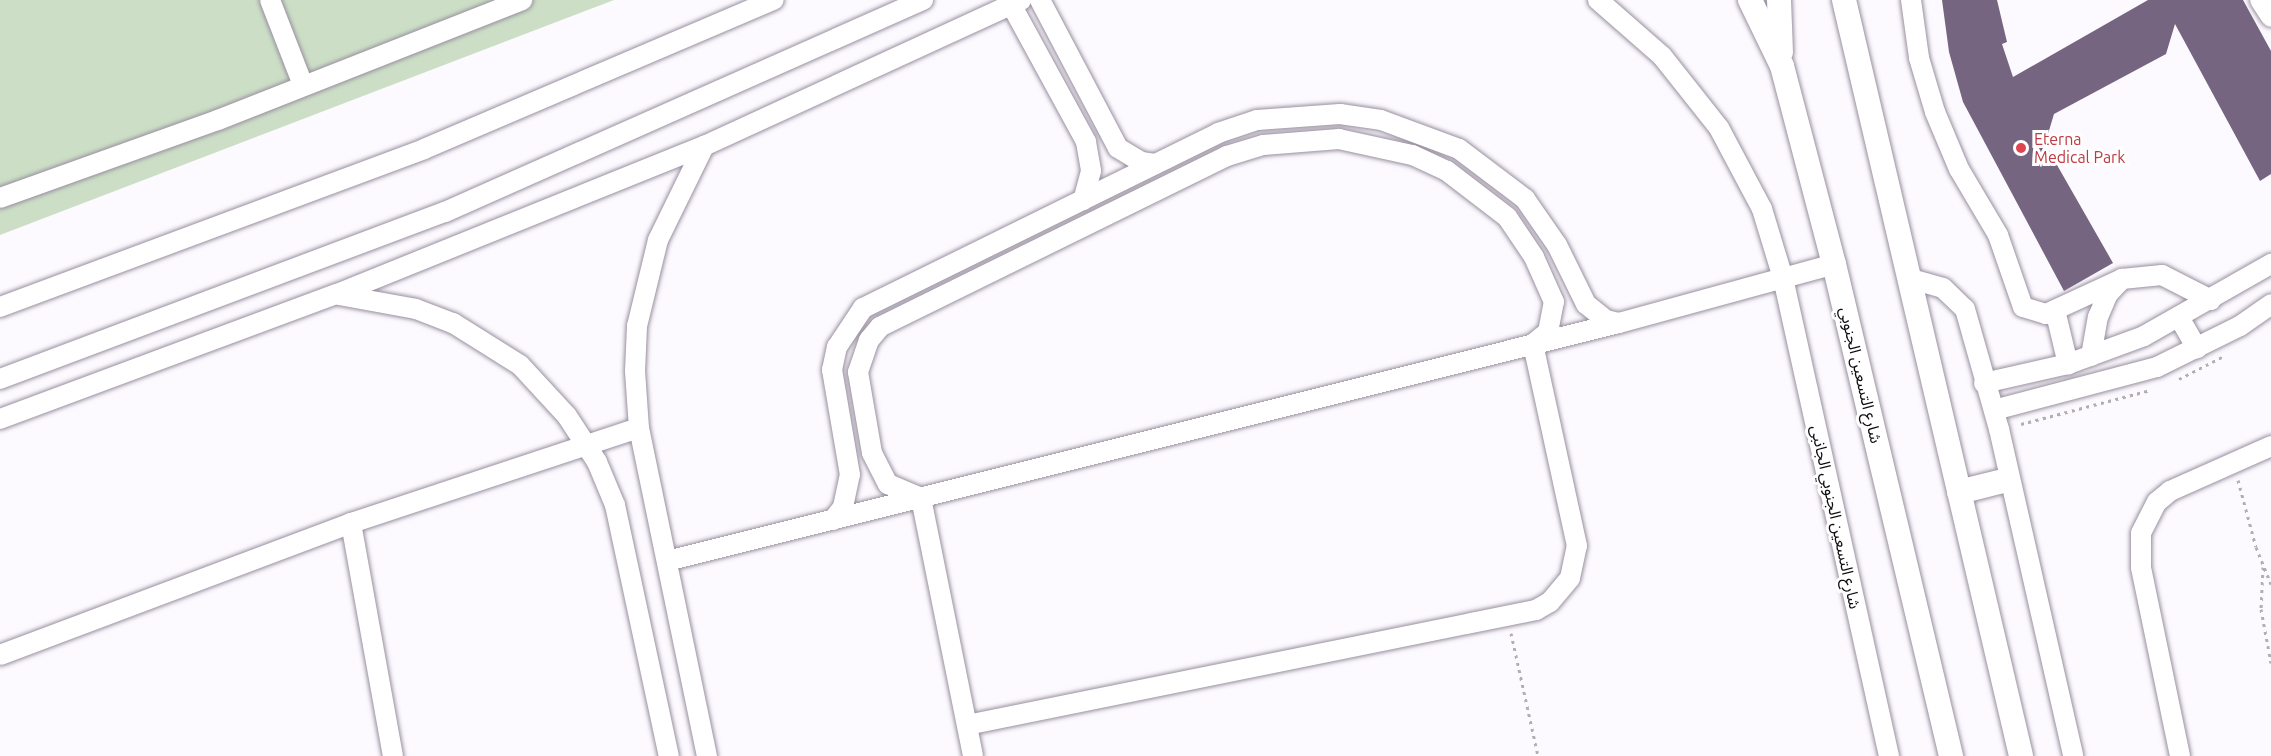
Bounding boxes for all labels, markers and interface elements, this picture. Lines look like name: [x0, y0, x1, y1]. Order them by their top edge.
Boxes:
place label: Eterna Medical Park: [2034, 129, 2125, 167]
marker: Eterna Medical Park: [2012, 139, 2030, 157]
street label: شارع التسعين الجنوبي: [1836, 305, 1886, 445]
street label: شارع التسعين الجنوبي الجانبى: [1807, 423, 1865, 611]

